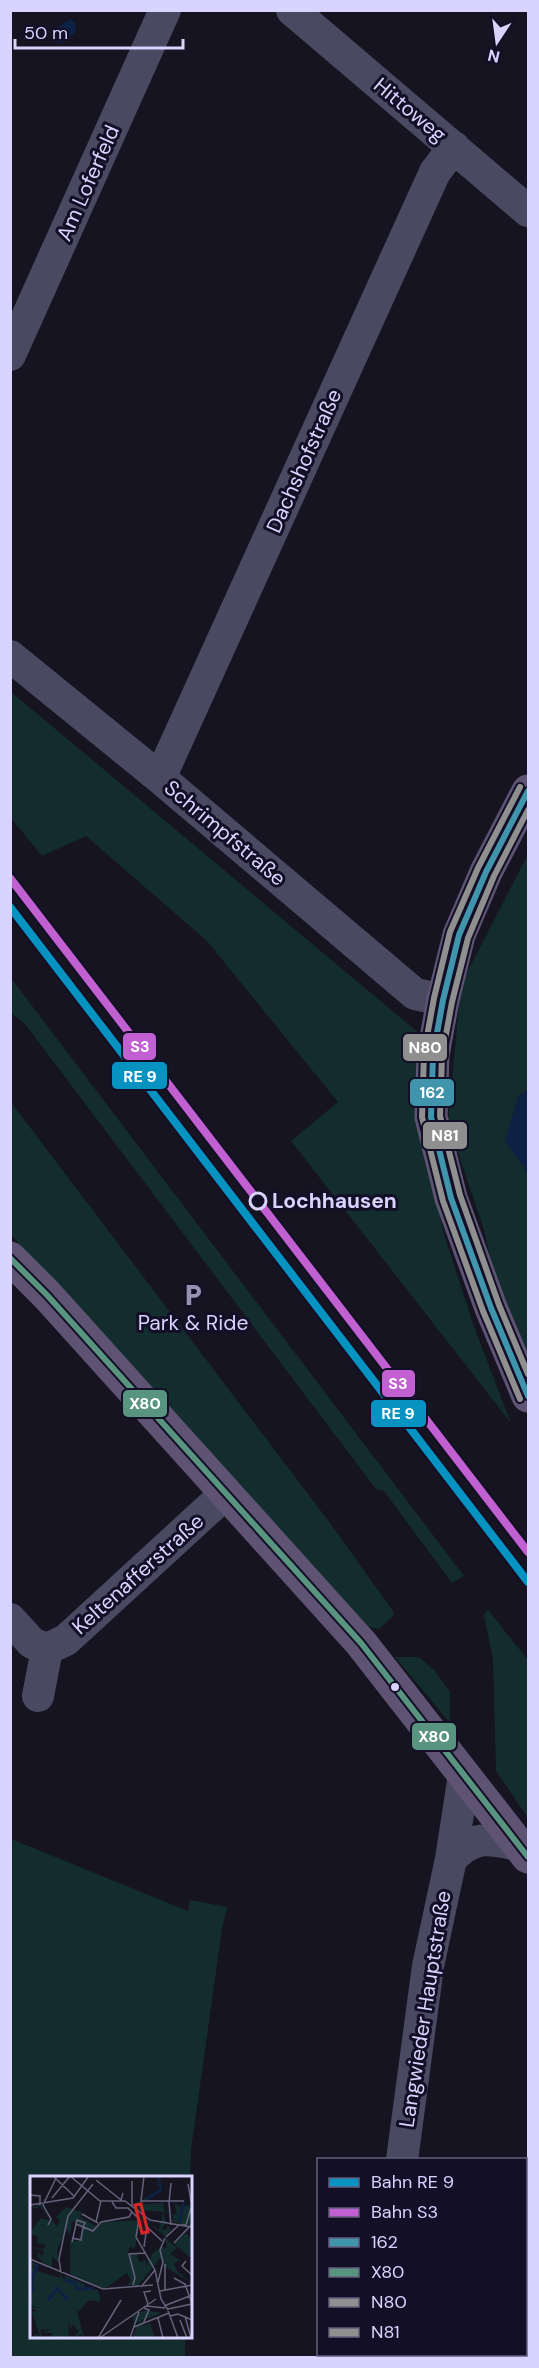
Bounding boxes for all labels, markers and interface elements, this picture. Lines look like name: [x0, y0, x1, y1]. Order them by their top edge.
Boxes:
scale bar: [15, 12, 183, 50]
north arrow: [467, 12, 527, 72]
text: 50 m: [24, 21, 68, 45]
text: N: [486, 45, 502, 68]
street label: Hittoweg: [368, 71, 452, 149]
street label: Am Loferfeld: [50, 121, 126, 245]
street label: Dachshofstraße: [260, 385, 348, 537]
street label: Schrimpfstraße: [158, 774, 292, 892]
line badge: S3: [122, 1032, 157, 1061]
line badge: N80: [402, 1033, 448, 1062]
text: S3: [130, 1036, 150, 1057]
text: N80: [408, 1037, 442, 1058]
line badge: RE 9: [111, 1061, 168, 1090]
text: RE 9: [123, 1066, 157, 1087]
line badge: 162: [409, 1078, 455, 1107]
text: 162: [419, 1082, 445, 1103]
line badge: N81: [422, 1121, 468, 1150]
text: N81: [431, 1125, 459, 1146]
place label: Lochhausen: [272, 1187, 397, 1215]
marker: Lochhausen: [249, 1192, 267, 1210]
parking icon: Park & Ride: [180, 1282, 206, 1308]
place label: Park & Ride: [138, 1309, 248, 1337]
line badge: S3: [381, 1369, 416, 1398]
text: S3: [388, 1373, 408, 1394]
line badge: X80: [122, 1389, 168, 1418]
text: X80: [129, 1393, 161, 1414]
line badge: RE 9: [370, 1399, 427, 1428]
text: RE 9: [381, 1403, 415, 1424]
street label: Keltenafferstraße: [66, 1507, 210, 1641]
unlabelled marker: [389, 1681, 401, 1693]
line badge: X80: [411, 1722, 457, 1751]
text: X80: [418, 1726, 450, 1747]
street label: Langwieder Hauptstraße: [392, 1888, 458, 2129]
legend: [317, 2158, 527, 2356]
text: Bahn RE 9: [371, 2170, 454, 2194]
inset map: [30, 2176, 192, 2338]
text: Bahn S3: [371, 2200, 438, 2224]
text: 162: [371, 2230, 398, 2254]
text: X80: [371, 2260, 404, 2284]
text: N80: [371, 2290, 407, 2314]
text: N81: [371, 2320, 400, 2344]

